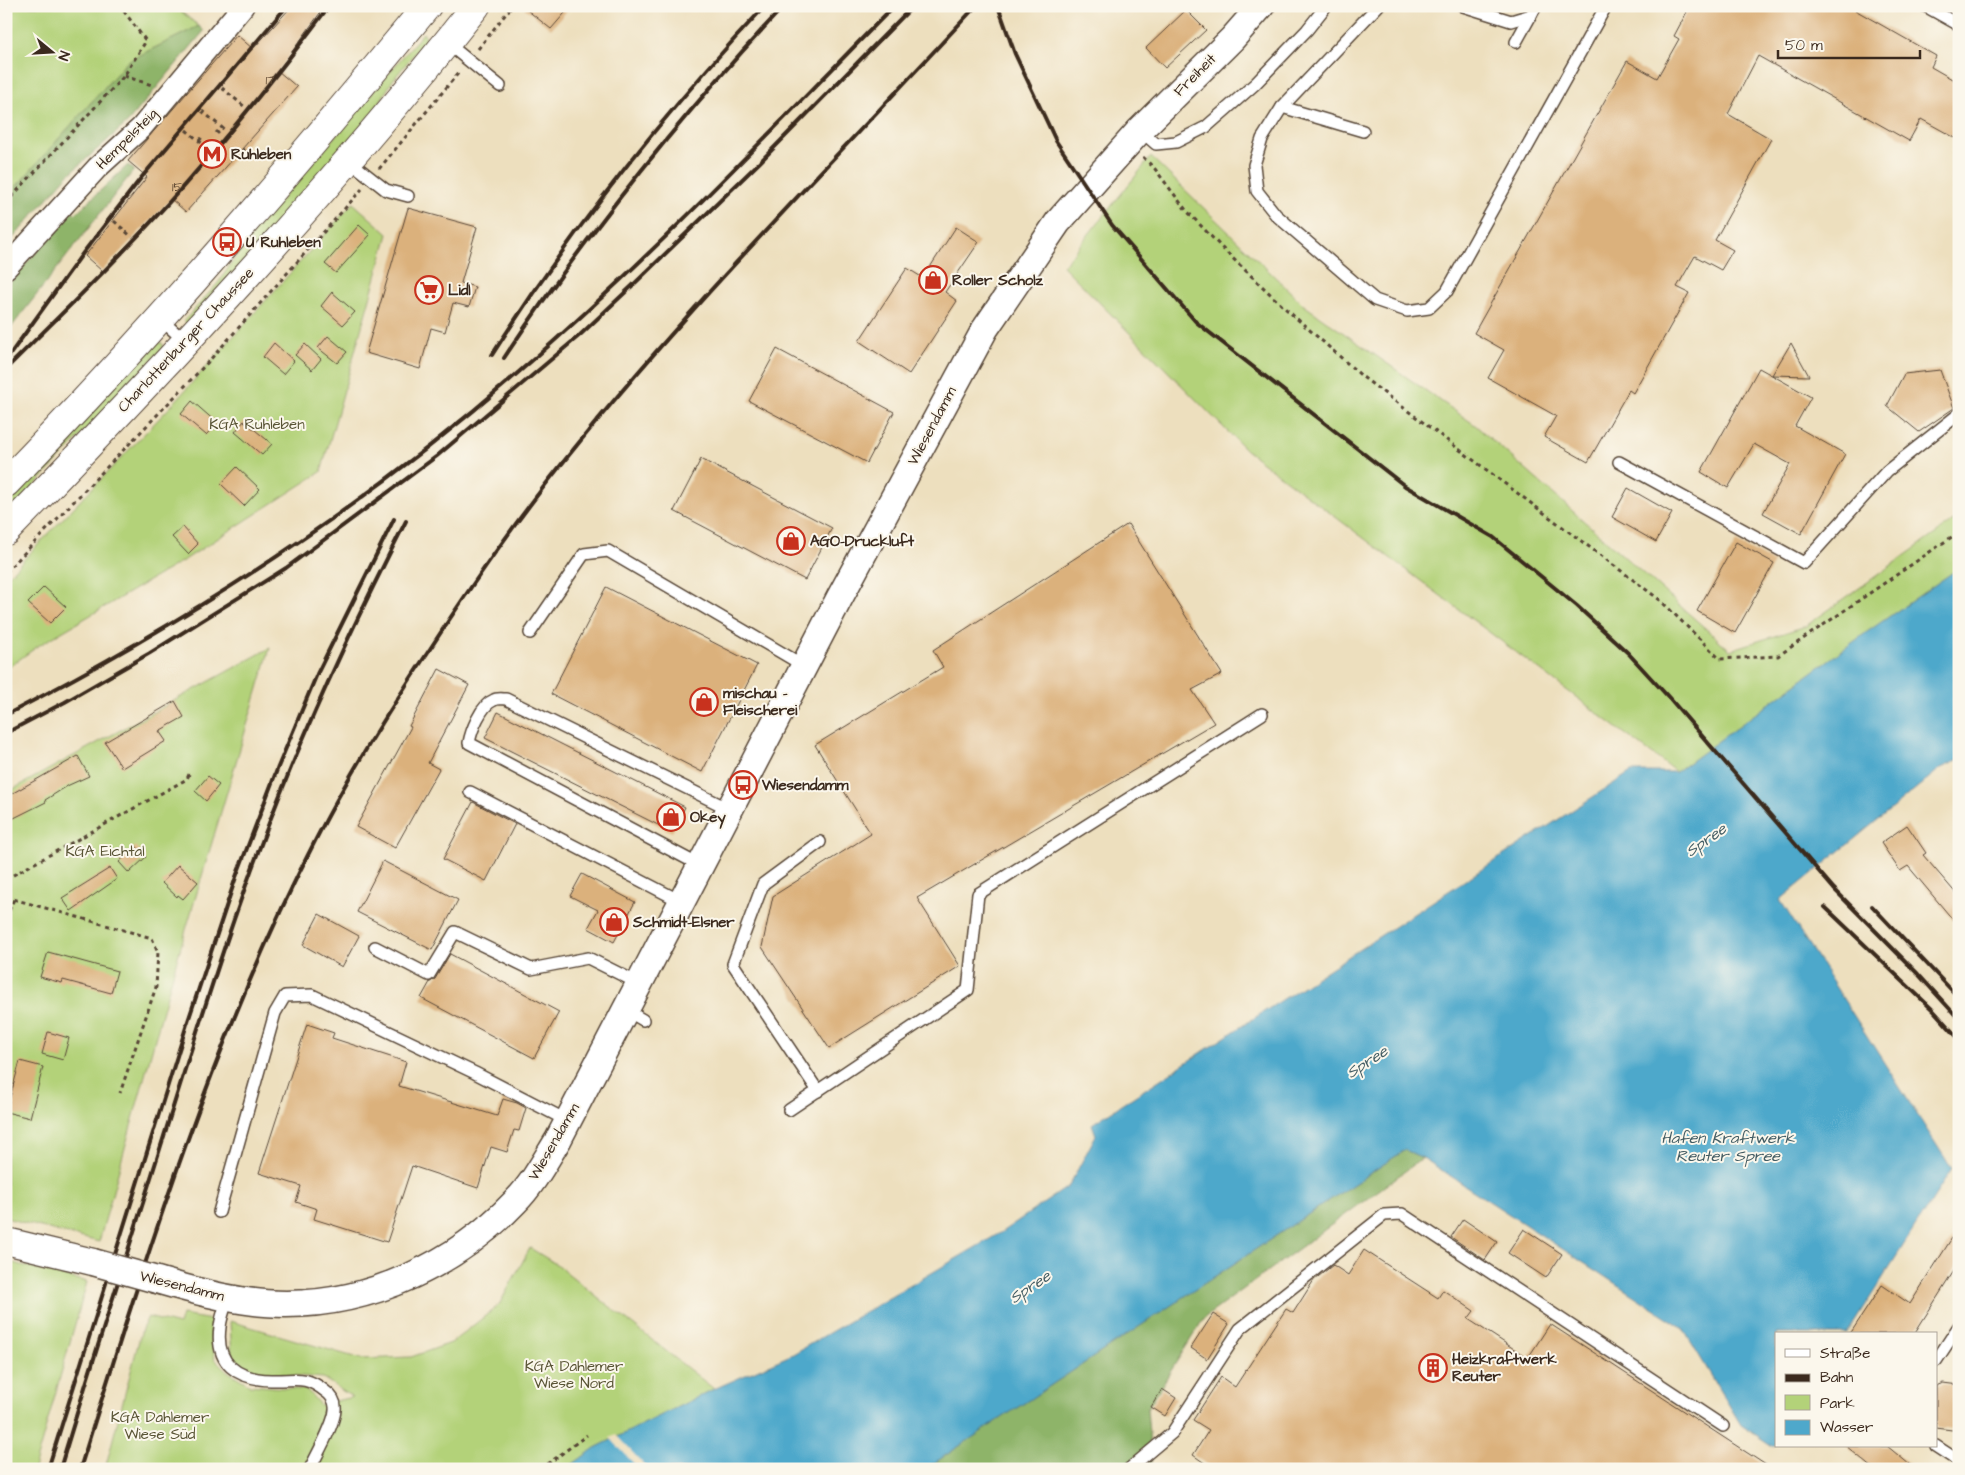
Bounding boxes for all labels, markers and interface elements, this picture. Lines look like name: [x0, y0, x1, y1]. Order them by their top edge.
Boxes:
north arrow: [28, 28, 78, 78]
scale bar: [1778, 28, 1920, 60]
text: 50 m: [1785, 35, 1823, 56]
text: N: [52, 48, 74, 63]
street label: Freiheit: [1169, 49, 1221, 101]
house number: 17: [266, 72, 275, 89]
street label: Hempelsteig: [91, 103, 163, 175]
metro station icon: Ruhleben: [197, 139, 227, 169]
place label: Ruhleben: [231, 144, 292, 165]
house number: 15: [172, 179, 183, 196]
bus stop icon: U Ruhleben: [212, 227, 242, 257]
place label: U Ruhleben: [246, 232, 321, 253]
street label: Charlottenburger Chaussee: [113, 263, 260, 418]
shop icon: Roller Scholz: [918, 265, 948, 295]
place label: Roller Scholz: [952, 270, 1044, 291]
supermarket icon: Lidl: [414, 275, 444, 305]
place label: Lidl: [448, 280, 471, 301]
street label: Wiesendamm: [902, 383, 962, 469]
park label: KGA Ruhleben: [209, 414, 305, 435]
shop icon: AGO-Druckluft: [776, 526, 806, 556]
place label: AGO-Druckluft: [810, 531, 915, 552]
place label: mischau – Fleischerei: [723, 683, 798, 721]
shop icon: mischau – Fleischerei: [689, 687, 719, 717]
bus stop icon: Wiesendamm: [728, 770, 758, 800]
place label: Wiesendamm: [761, 775, 849, 796]
shop icon: Okey: [656, 802, 686, 832]
place label: Okey: [690, 807, 726, 829]
water label: Spree: [1681, 817, 1732, 862]
park label: KGA Eichtal: [65, 841, 145, 862]
shop icon: Schmidt-Elsner: [599, 907, 629, 937]
place label: Schmidt-Elsner: [632, 912, 735, 933]
water label: Spree: [1342, 1040, 1393, 1084]
street label: Wiesendamm: [523, 1099, 585, 1185]
water label: Hafen Kraftwerk Reuter Spree: [1661, 1127, 1796, 1167]
water label: Spree: [1005, 1264, 1056, 1309]
street label: Wiesendamm: [138, 1265, 227, 1307]
legend: [1775, 1332, 1938, 1448]
text: Straße: [1820, 1343, 1870, 1364]
place label: Heizkraftwerk Reuter: [1452, 1349, 1558, 1387]
building icon: Heizkraftwerk Reuter: [1418, 1353, 1448, 1383]
park label: KGA Dahlemer Wiese Nord: [525, 1356, 623, 1394]
text: Bahn: [1820, 1367, 1854, 1388]
text: Park: [1820, 1393, 1855, 1414]
park label: KGA Dahlemer Wiese Süd: [111, 1407, 209, 1445]
text: Wasser: [1820, 1417, 1873, 1438]

